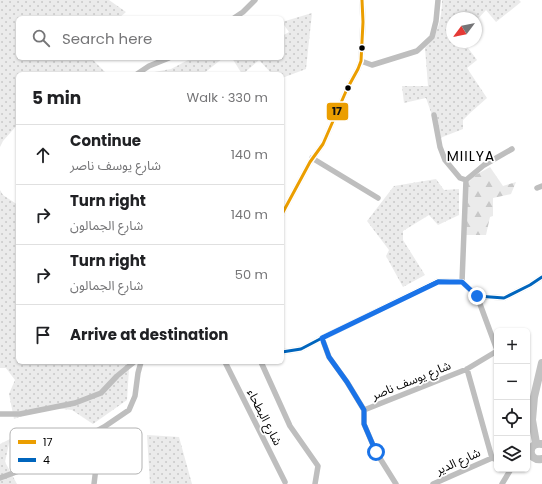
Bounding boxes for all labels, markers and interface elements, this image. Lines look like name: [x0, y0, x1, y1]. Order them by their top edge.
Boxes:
north arrow: [446, 12, 482, 48]
search box: [16, 16, 284, 60]
icon: search: [30, 27, 52, 49]
text: Search here: [62, 28, 152, 49]
unlabelled marker: [357, 43, 367, 53]
unlabelled marker: [343, 83, 353, 93]
text: 5 min: [32, 86, 81, 110]
text: Walk · 330 m: [187, 88, 268, 107]
line badge: 17: [326, 102, 349, 121]
text: 17: [332, 103, 342, 119]
text: Continue: [70, 130, 141, 151]
icon: ahead: [32, 144, 54, 166]
text: 140 m: [231, 145, 268, 164]
district label: MIILYA: [447, 146, 495, 166]
text: شارع يوسف ناصر: [70, 156, 161, 175]
text: Turn right: [70, 190, 146, 211]
icon: right: [32, 204, 54, 226]
text: 140 m: [231, 205, 268, 224]
text: شارع الجمالون: [70, 216, 143, 235]
text: Turn right: [70, 250, 146, 271]
icon: right: [32, 264, 54, 286]
text: 50 m: [235, 265, 268, 284]
text: شارع الجمالون: [70, 276, 143, 295]
route end: [468, 287, 486, 305]
icon: arrive: [32, 324, 54, 346]
text: Arrive at destination: [70, 324, 228, 345]
map controls: [494, 328, 530, 472]
button: +: [494, 328, 530, 364]
street label: شارع يوسف ناصر: [368, 356, 453, 405]
button: −: [494, 364, 530, 400]
street label: شارع البطحاء: [243, 386, 286, 449]
button: locate: [494, 400, 530, 436]
legend: [10, 428, 142, 474]
text: 17: [43, 434, 53, 450]
button: layers: [494, 436, 530, 472]
route start: [367, 443, 385, 461]
street label: شارع الدير: [432, 444, 483, 480]
text: 4: [43, 452, 50, 468]

